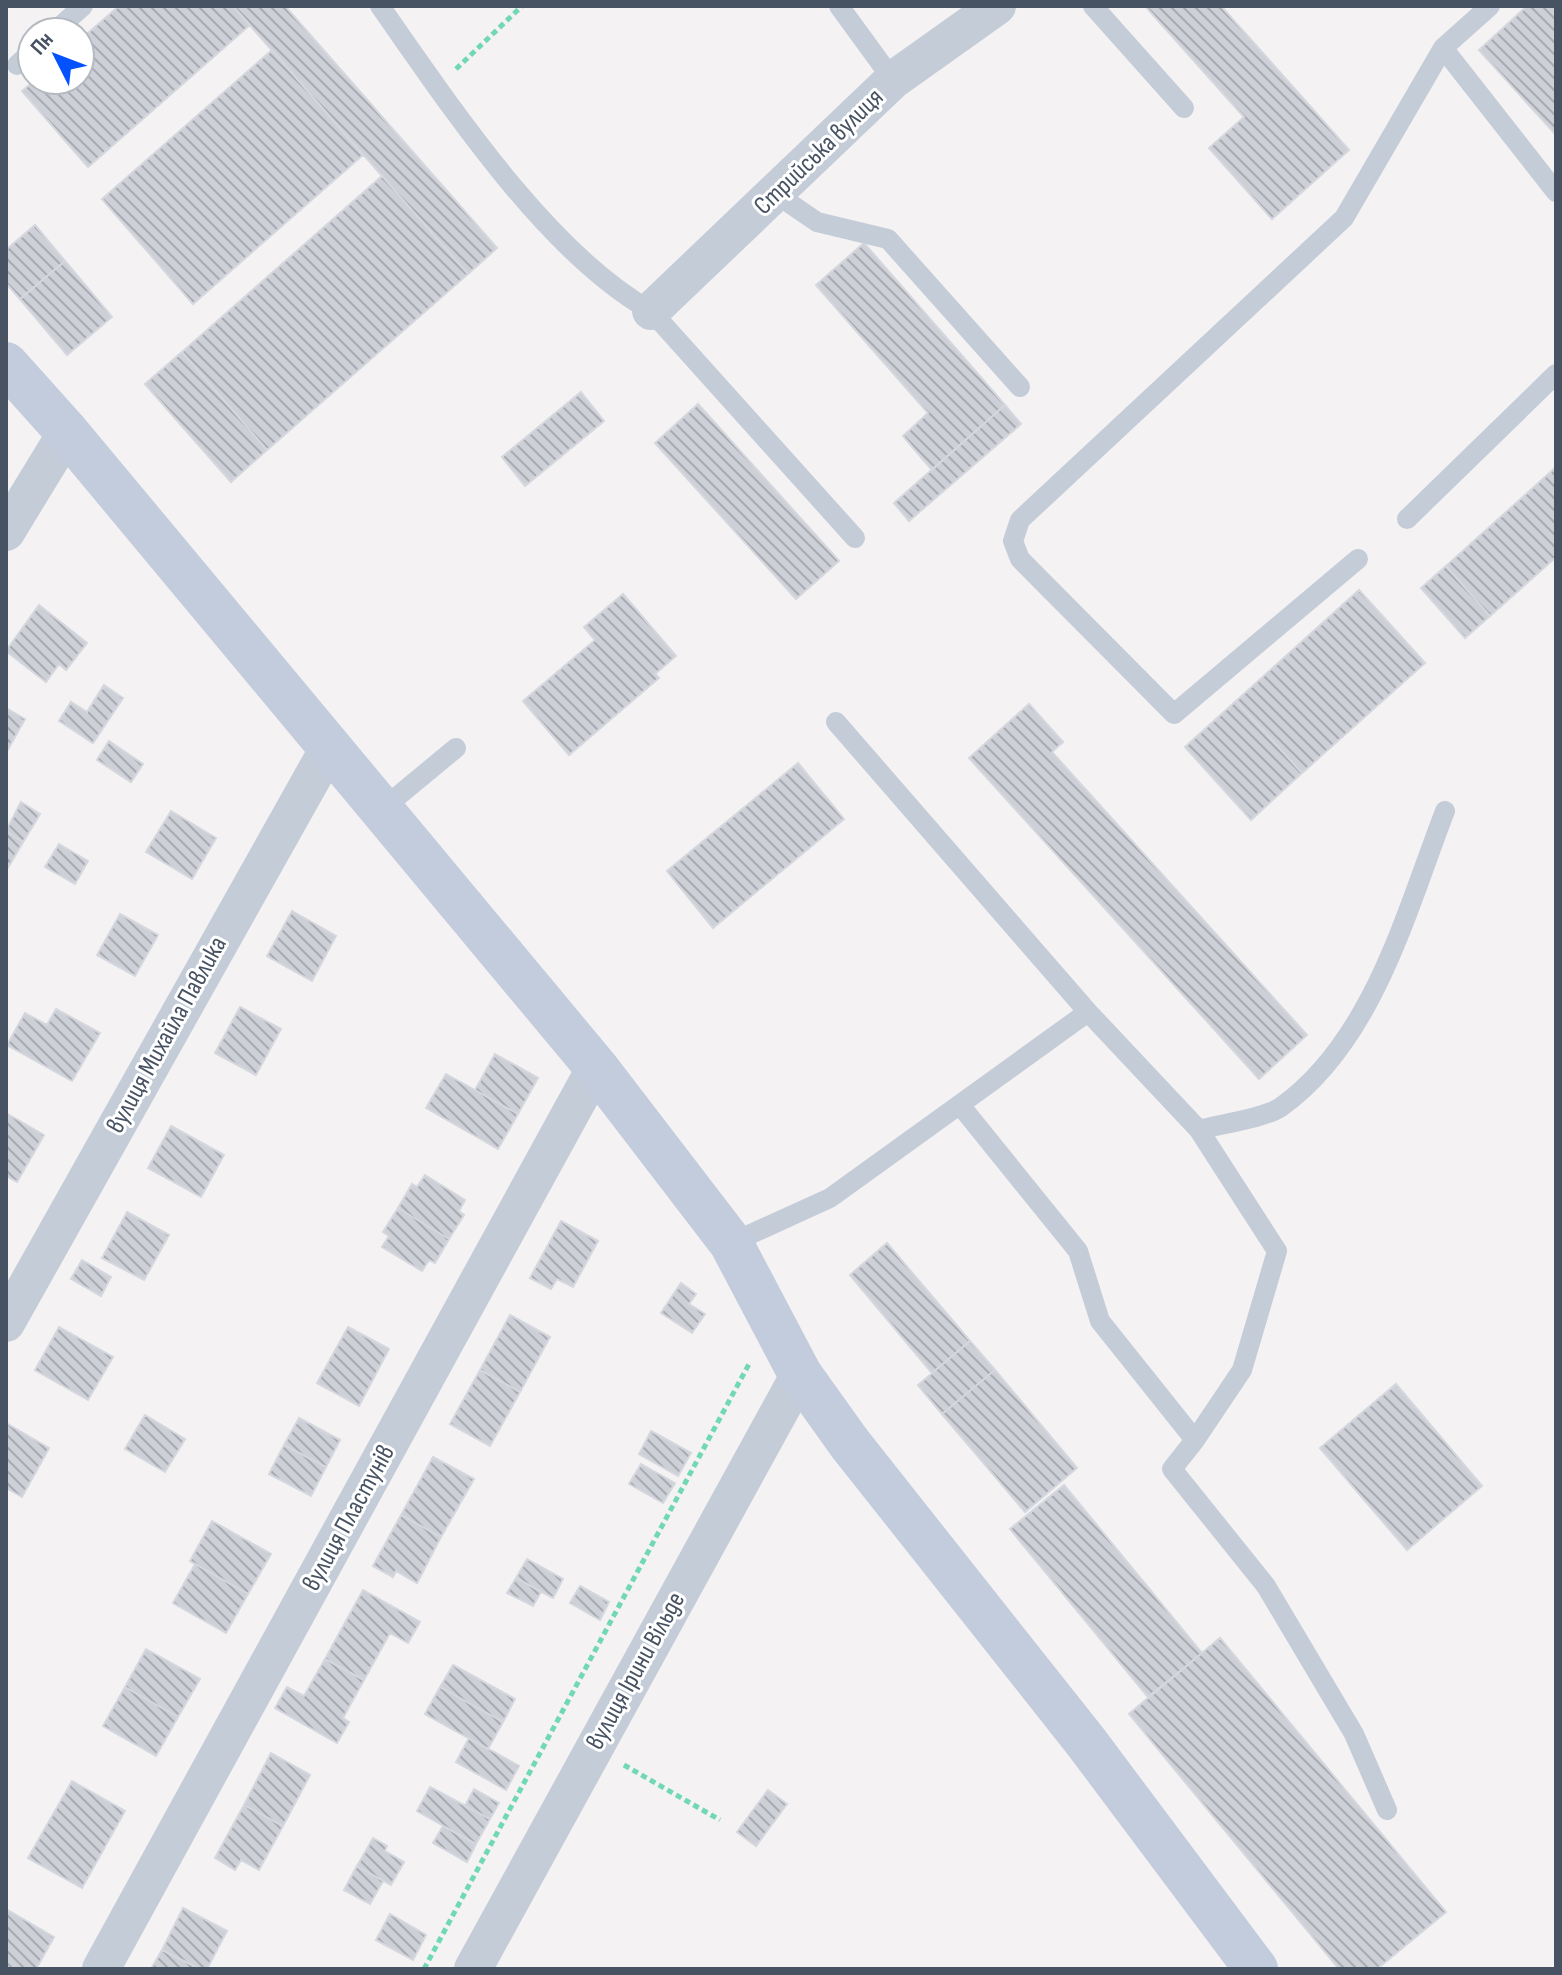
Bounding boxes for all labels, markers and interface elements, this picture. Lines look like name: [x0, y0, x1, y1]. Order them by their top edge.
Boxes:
north arrow: [16, 16, 96, 96]
text: Пн: [25, 27, 59, 61]
street label: Стрийська вулиця: [748, 82, 890, 222]
street label: вулиця Михайла Павлика: [100, 931, 234, 1139]
street label: вулиця Пластунів: [296, 1440, 402, 1596]
street label: вулиця Ірини Вільде: [580, 1587, 692, 1755]

